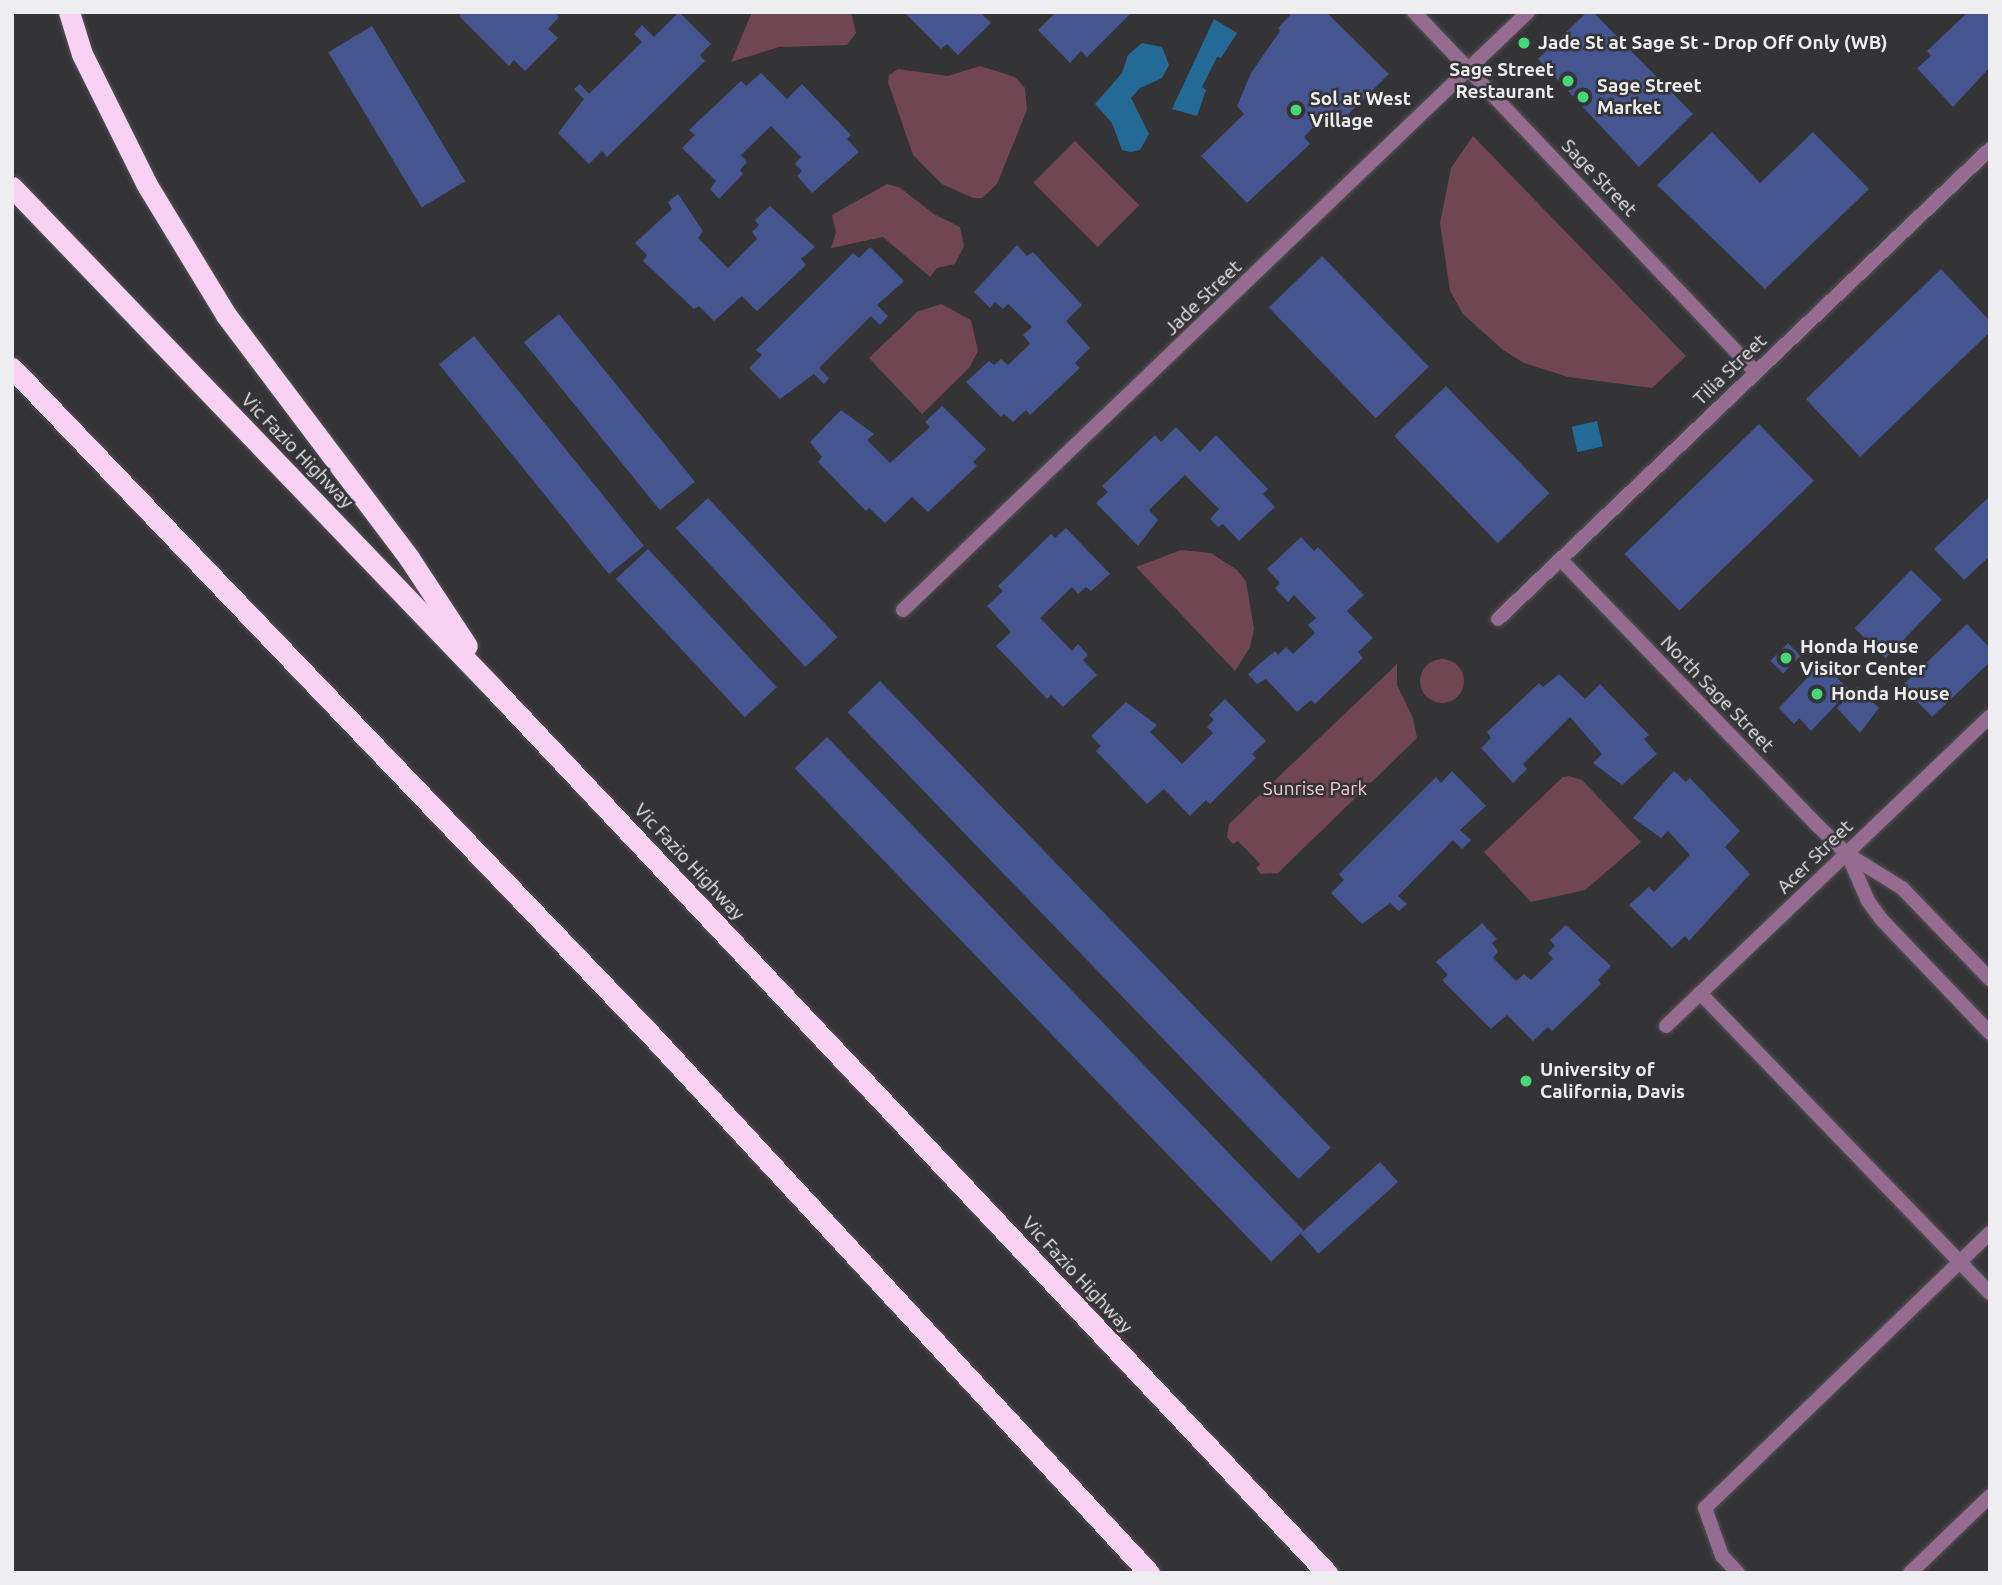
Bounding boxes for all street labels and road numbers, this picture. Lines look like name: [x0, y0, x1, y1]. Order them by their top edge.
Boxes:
street label: Sage Street: [1557, 135, 1641, 221]
street label: Jade Street: [1160, 256, 1246, 340]
street label: Tilia Street: [1689, 330, 1771, 410]
street label: Vic Fazio Highway: [236, 389, 358, 513]
street label: North Sage Street: [1656, 631, 1778, 757]
street label: Vic Fazio Highway: [629, 799, 749, 925]
street label: Acer Street: [1772, 815, 1858, 899]
street label: Vic Fazio Highway: [1017, 1212, 1137, 1338]

